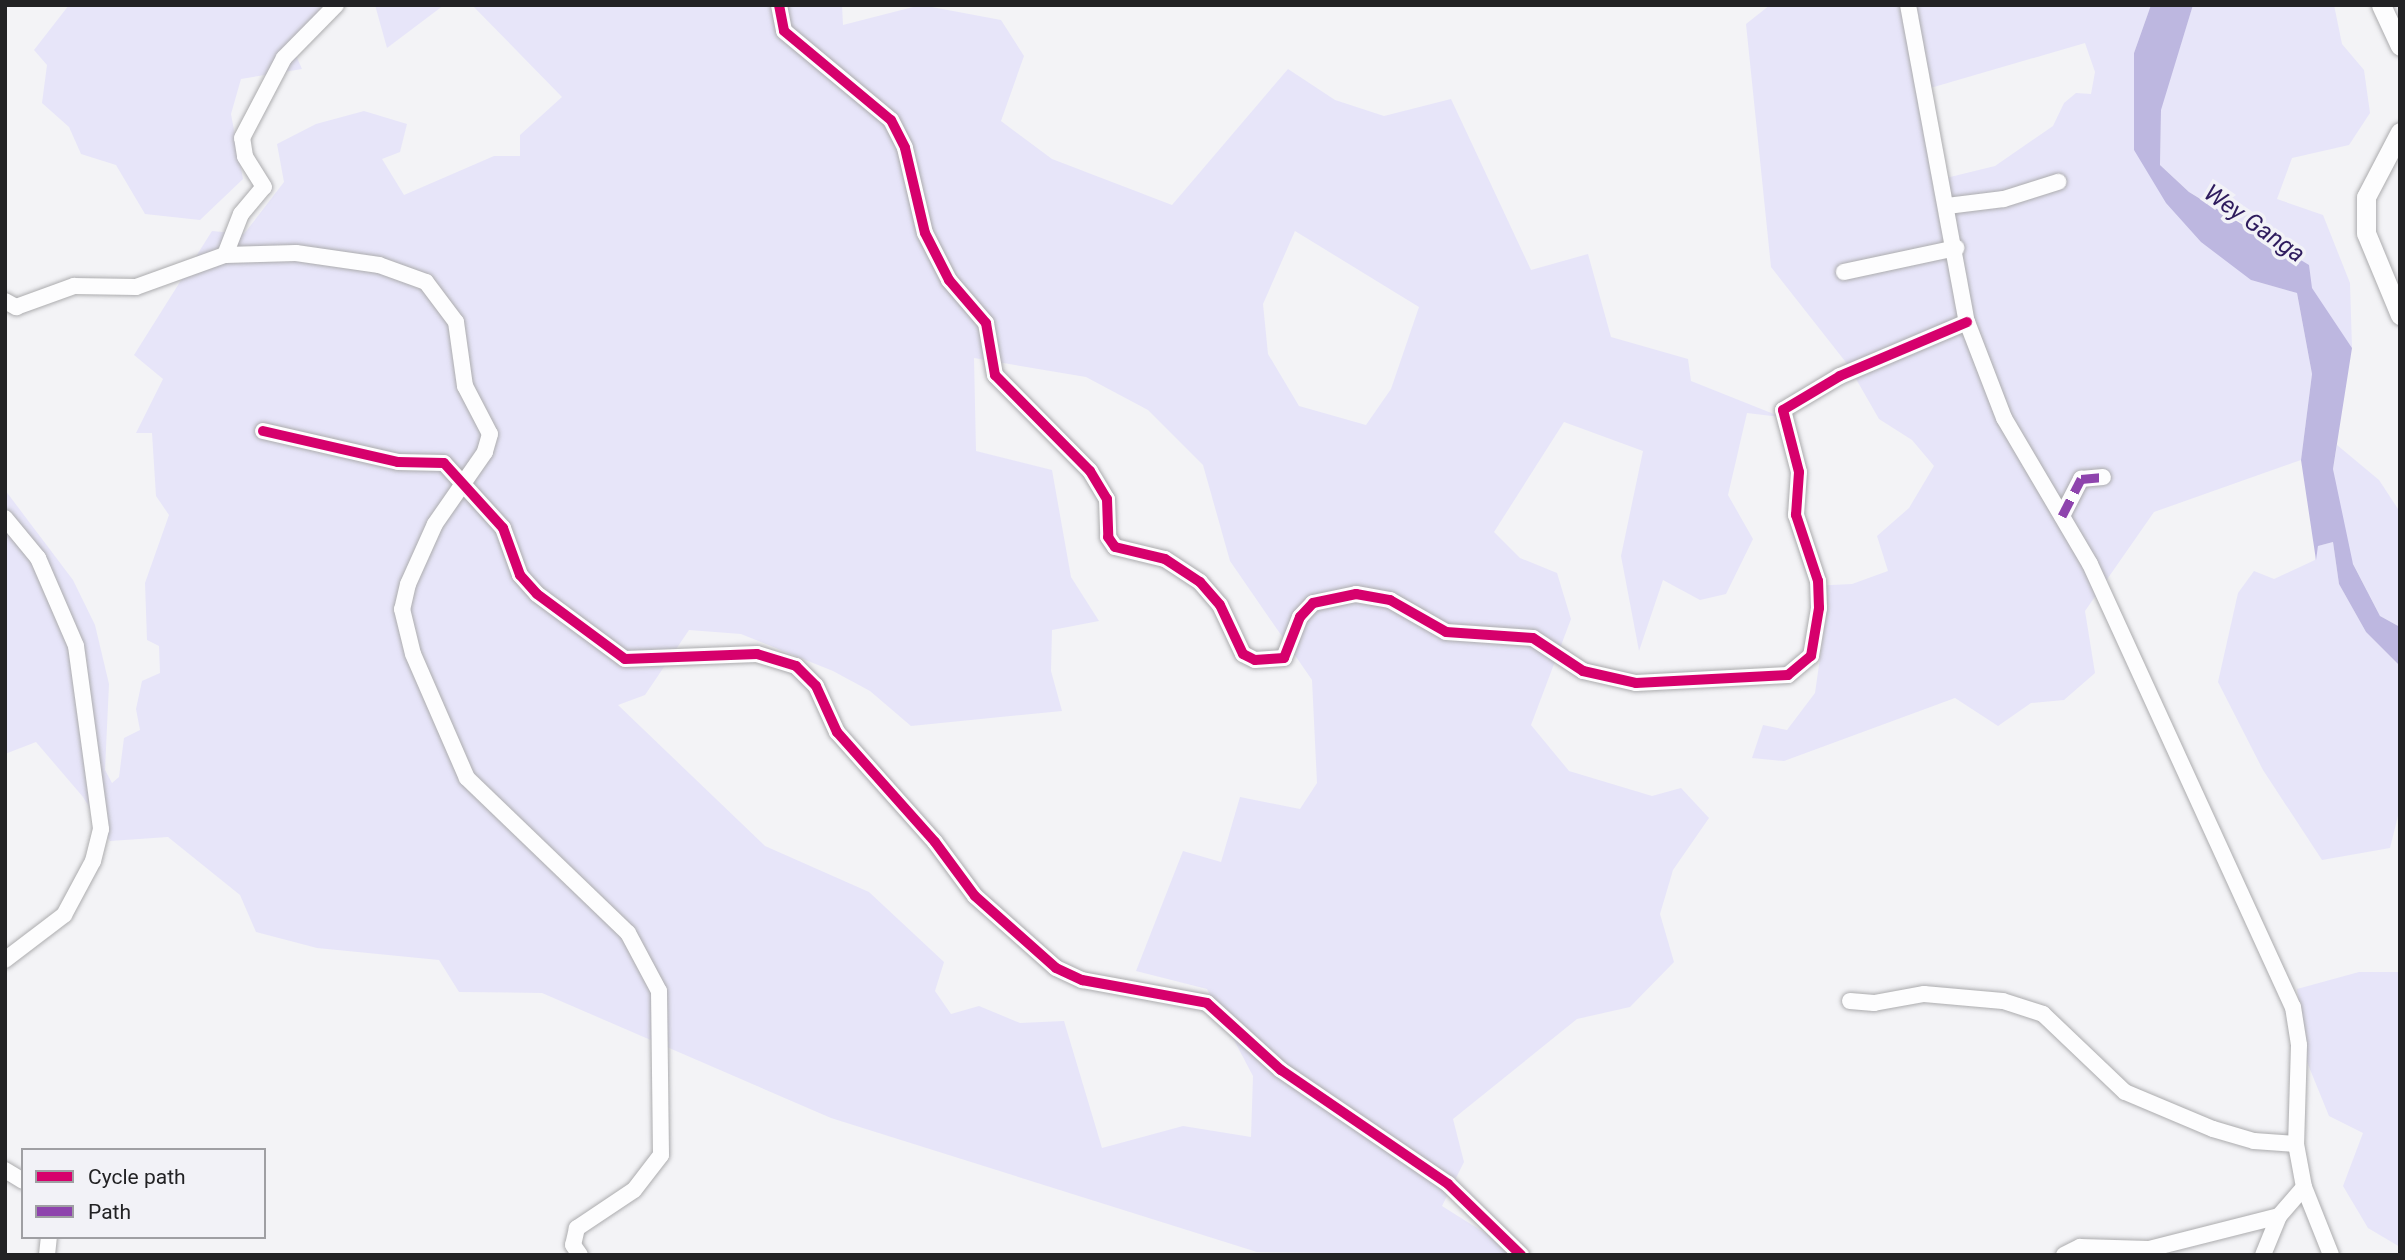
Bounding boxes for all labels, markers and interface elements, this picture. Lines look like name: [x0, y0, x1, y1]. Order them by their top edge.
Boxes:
water label: Wey Ganga: [2198, 179, 2310, 269]
legend: [21, 1148, 266, 1239]
text: Cycle path: [88, 1165, 186, 1189]
text: Path: [88, 1200, 131, 1224]

